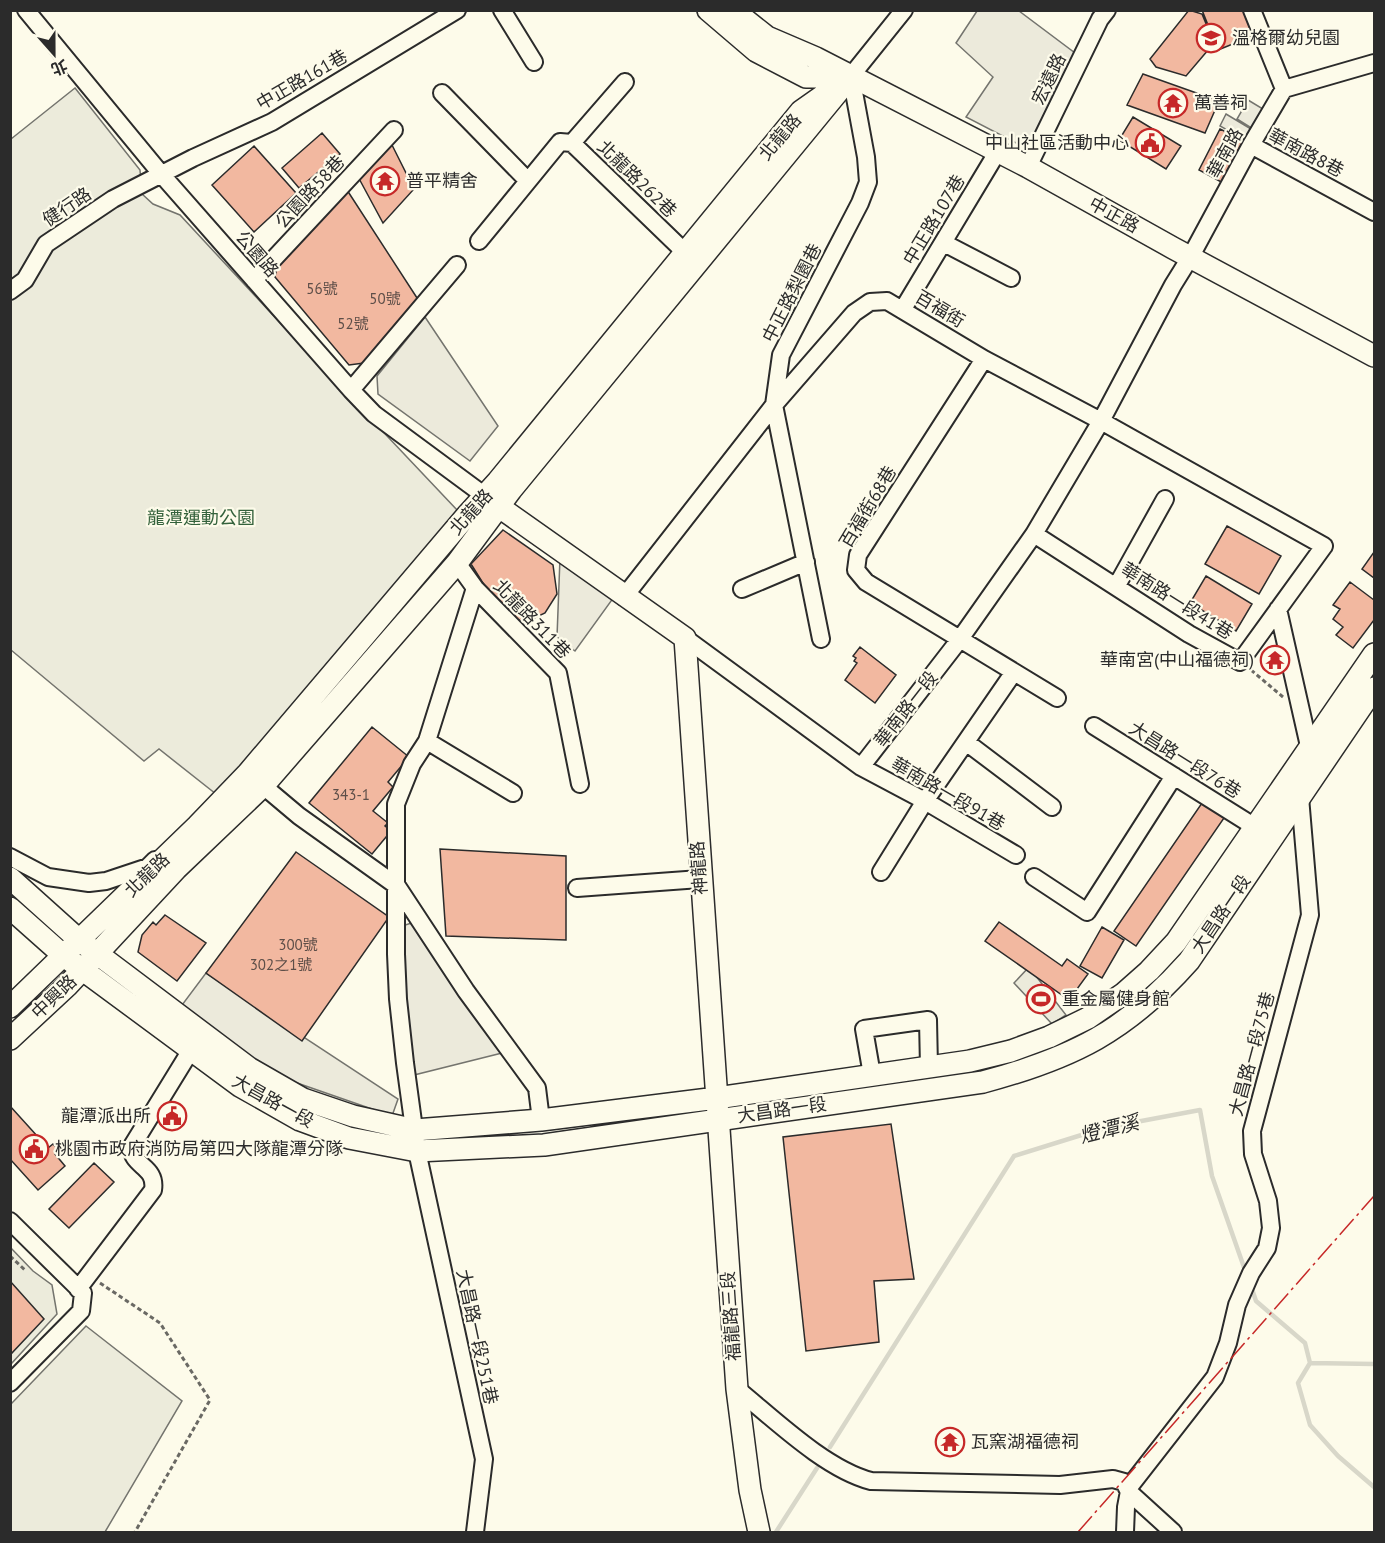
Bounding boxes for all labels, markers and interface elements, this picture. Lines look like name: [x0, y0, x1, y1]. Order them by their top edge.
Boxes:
school or university icon: 溫格爾幼兒園: [1195, 22, 1227, 54]
north arrow: [24, 24, 84, 84]
place label: 溫格爾幼兒園: [1232, 26, 1340, 49]
street label: 中正路161巷: [252, 44, 351, 115]
street label: 宏遠路: [1026, 49, 1071, 108]
text: 北: [48, 56, 70, 80]
temple icon: 萬善祠: [1157, 87, 1189, 119]
place label: 萬善祠: [1194, 91, 1248, 114]
street label: 北龍路: [753, 109, 806, 165]
street label: 華南路8巷: [1265, 123, 1348, 182]
street label: 華南路: [1201, 124, 1248, 182]
public building icon: 中山社區活動中心: [1134, 127, 1166, 159]
place label: 中山社區活動中心: [985, 131, 1129, 154]
street label: 北龍路262巷: [593, 135, 682, 222]
street label: 公園路58巷: [270, 150, 349, 233]
temple icon: 普平精舍: [369, 165, 401, 197]
place label: 普平精舍: [406, 169, 478, 192]
street label: 中正路107巷: [898, 170, 970, 269]
street label: 健行路: [38, 182, 96, 231]
street label: 中正路: [1085, 191, 1143, 238]
street label: 公園路: [231, 226, 284, 282]
street label: 中正路梨園巷: [757, 239, 826, 346]
house number: 56號: [306, 279, 338, 298]
street label: 百福街: [911, 285, 969, 332]
house number: 50號: [369, 289, 401, 308]
house number: 52號: [337, 314, 369, 333]
street label: 百福街68巷: [834, 462, 901, 552]
street label: 北龍路: [444, 484, 497, 539]
park label: 龍潭運動公園: [147, 506, 255, 529]
street label: 華南路一段41巷: [1117, 557, 1237, 644]
street label: 北龍路311巷: [489, 574, 576, 663]
temple icon: 華南宮(中山福德祠): [1259, 644, 1291, 676]
place label: 華南宮(中山福德祠): [1100, 648, 1254, 671]
street label: 華南路一段: [869, 666, 942, 751]
street label: 大昌路一段76巷: [1125, 716, 1245, 803]
street label: 華南路一段91巷: [887, 752, 1009, 835]
house number: 343-1: [332, 785, 370, 804]
street label: 神龍路: [685, 840, 712, 896]
street label: 北龍路: [119, 848, 174, 902]
street label: 大昌路一段: [1186, 870, 1255, 957]
house number: 300號: [278, 935, 318, 954]
house number: 302之1號: [250, 955, 312, 974]
street label: 中興路: [26, 970, 81, 1024]
sports icon: 重金屬健身館: [1025, 983, 1057, 1015]
place label: 重金屬健身館: [1062, 987, 1170, 1010]
street label: 大昌路一段75巷: [1224, 989, 1279, 1118]
street label: 大昌路一段: [228, 1069, 318, 1132]
street label: 大昌路一段: [736, 1092, 828, 1127]
public building icon: 龍潭派出所: [156, 1100, 188, 1132]
place label: 龍潭派出所: [61, 1104, 151, 1127]
water label: 燈潭溪: [1077, 1108, 1144, 1149]
public building icon: 桃園市政府消防局第四大隊龍潭分隊: [18, 1133, 50, 1165]
place label: 桃園市政府消防局第四大隊龍潭分隊: [55, 1137, 343, 1160]
street label: 大昌路一段251巷: [452, 1267, 503, 1407]
street label: 福龍路三段: [716, 1270, 745, 1362]
temple icon: 瓦窯湖福德祠: [934, 1426, 966, 1458]
place label: 瓦窯湖福德祠: [971, 1430, 1079, 1453]

